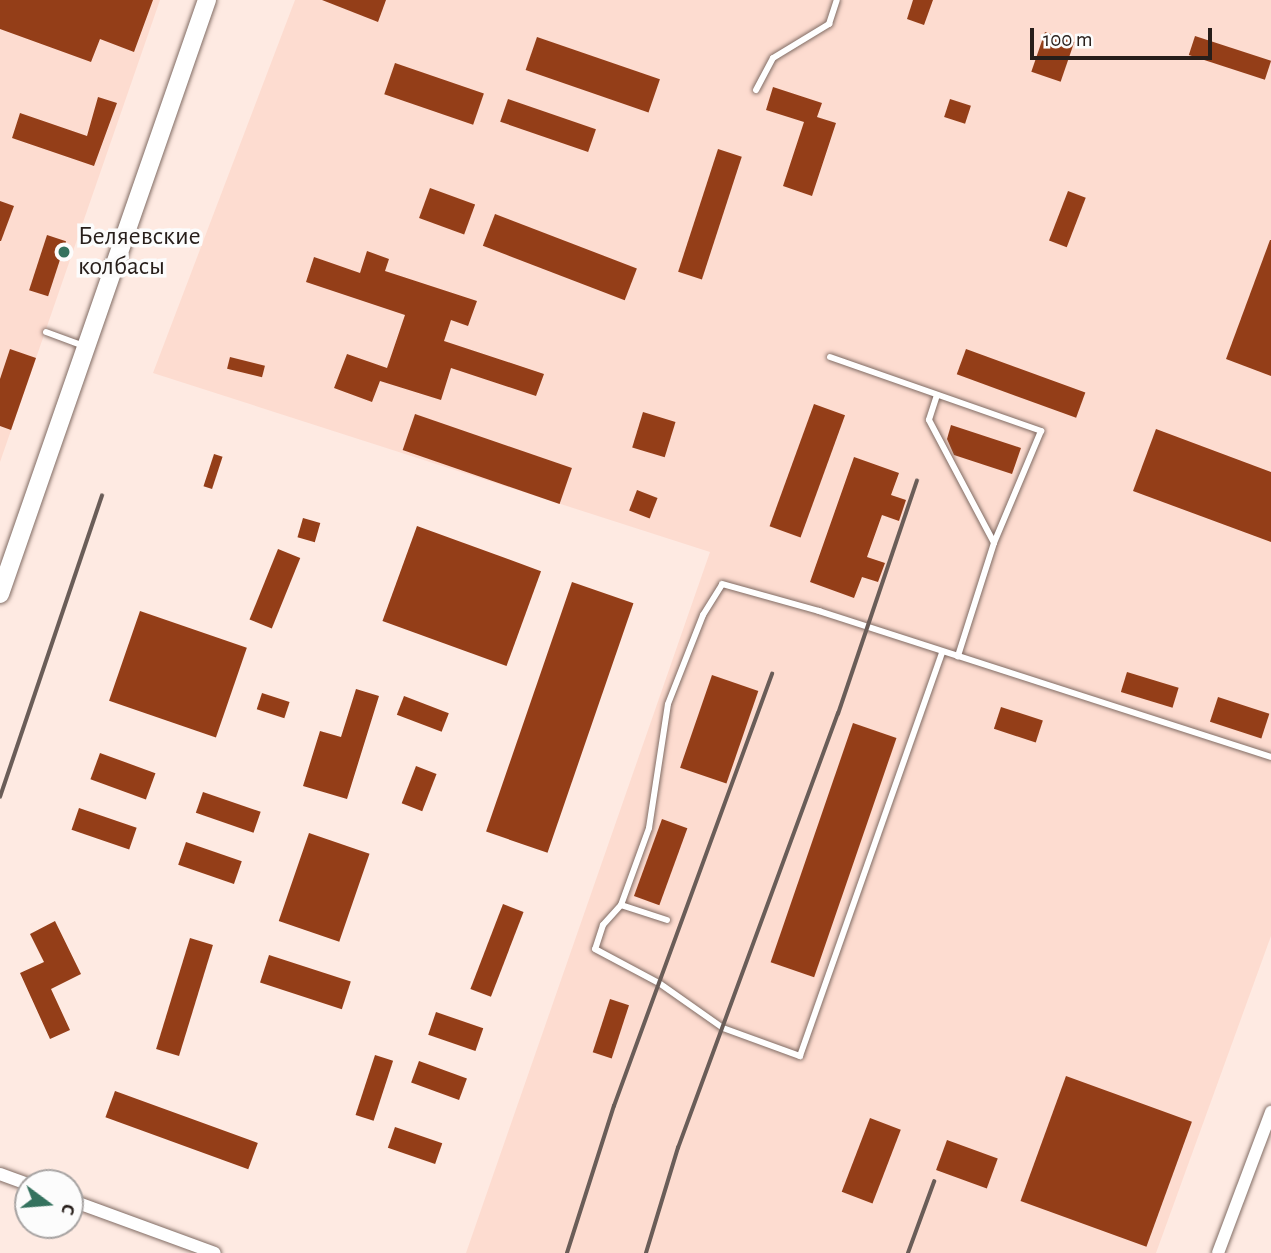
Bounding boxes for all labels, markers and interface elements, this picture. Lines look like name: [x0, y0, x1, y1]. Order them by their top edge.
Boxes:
scale bar: [1033, 14, 1215, 58]
text: 100 m: [1043, 29, 1093, 50]
place label: Беляевские колбасы: [78, 221, 201, 282]
marker: Беляевские колбасы: [56, 244, 72, 260]
north arrow: [14, 1169, 84, 1239]
text: С: [57, 1202, 78, 1217]

